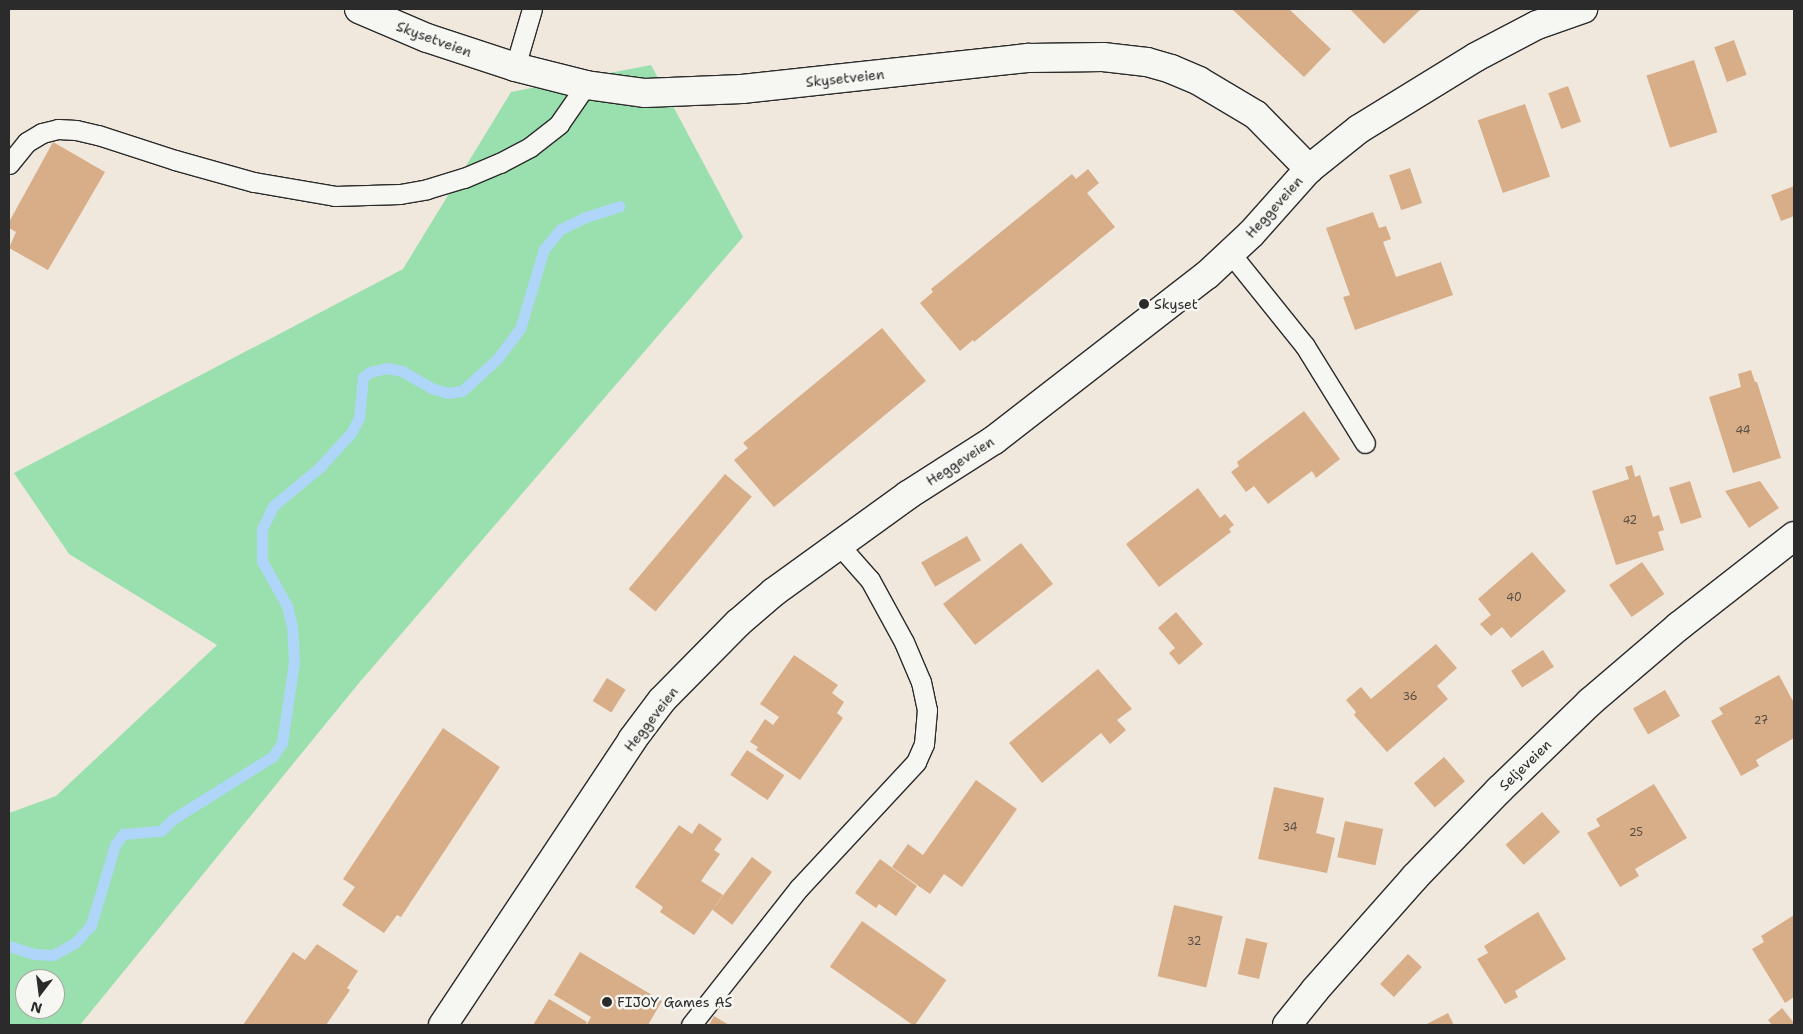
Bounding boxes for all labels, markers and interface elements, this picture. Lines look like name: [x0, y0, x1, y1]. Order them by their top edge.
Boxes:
street label: Skysetveien: [394, 18, 474, 60]
street label: Skysetveien: [805, 66, 885, 90]
street label: Heggeveien: [1242, 173, 1306, 241]
place label: Skyset: [1154, 296, 1198, 312]
marker: Skyset: [1138, 298, 1150, 310]
house number: 44: [1735, 424, 1751, 438]
street label: Heggeveien: [923, 433, 997, 489]
house number: 42: [1623, 514, 1637, 528]
house number: 40: [1506, 591, 1522, 605]
street label: Heggeveien: [620, 683, 682, 755]
house number: 36: [1402, 690, 1418, 704]
house number: 27: [1754, 714, 1768, 728]
street label: Seljeveien: [1495, 736, 1555, 794]
house number: 34: [1283, 821, 1297, 835]
house number: 25: [1629, 826, 1643, 840]
house number: 32: [1187, 935, 1201, 949]
north arrow: [15, 969, 65, 1019]
place label: FIJOY Games AS: [617, 994, 732, 1010]
marker: FIJOY Games AS: [601, 996, 613, 1008]
text: N: [29, 997, 44, 1018]

